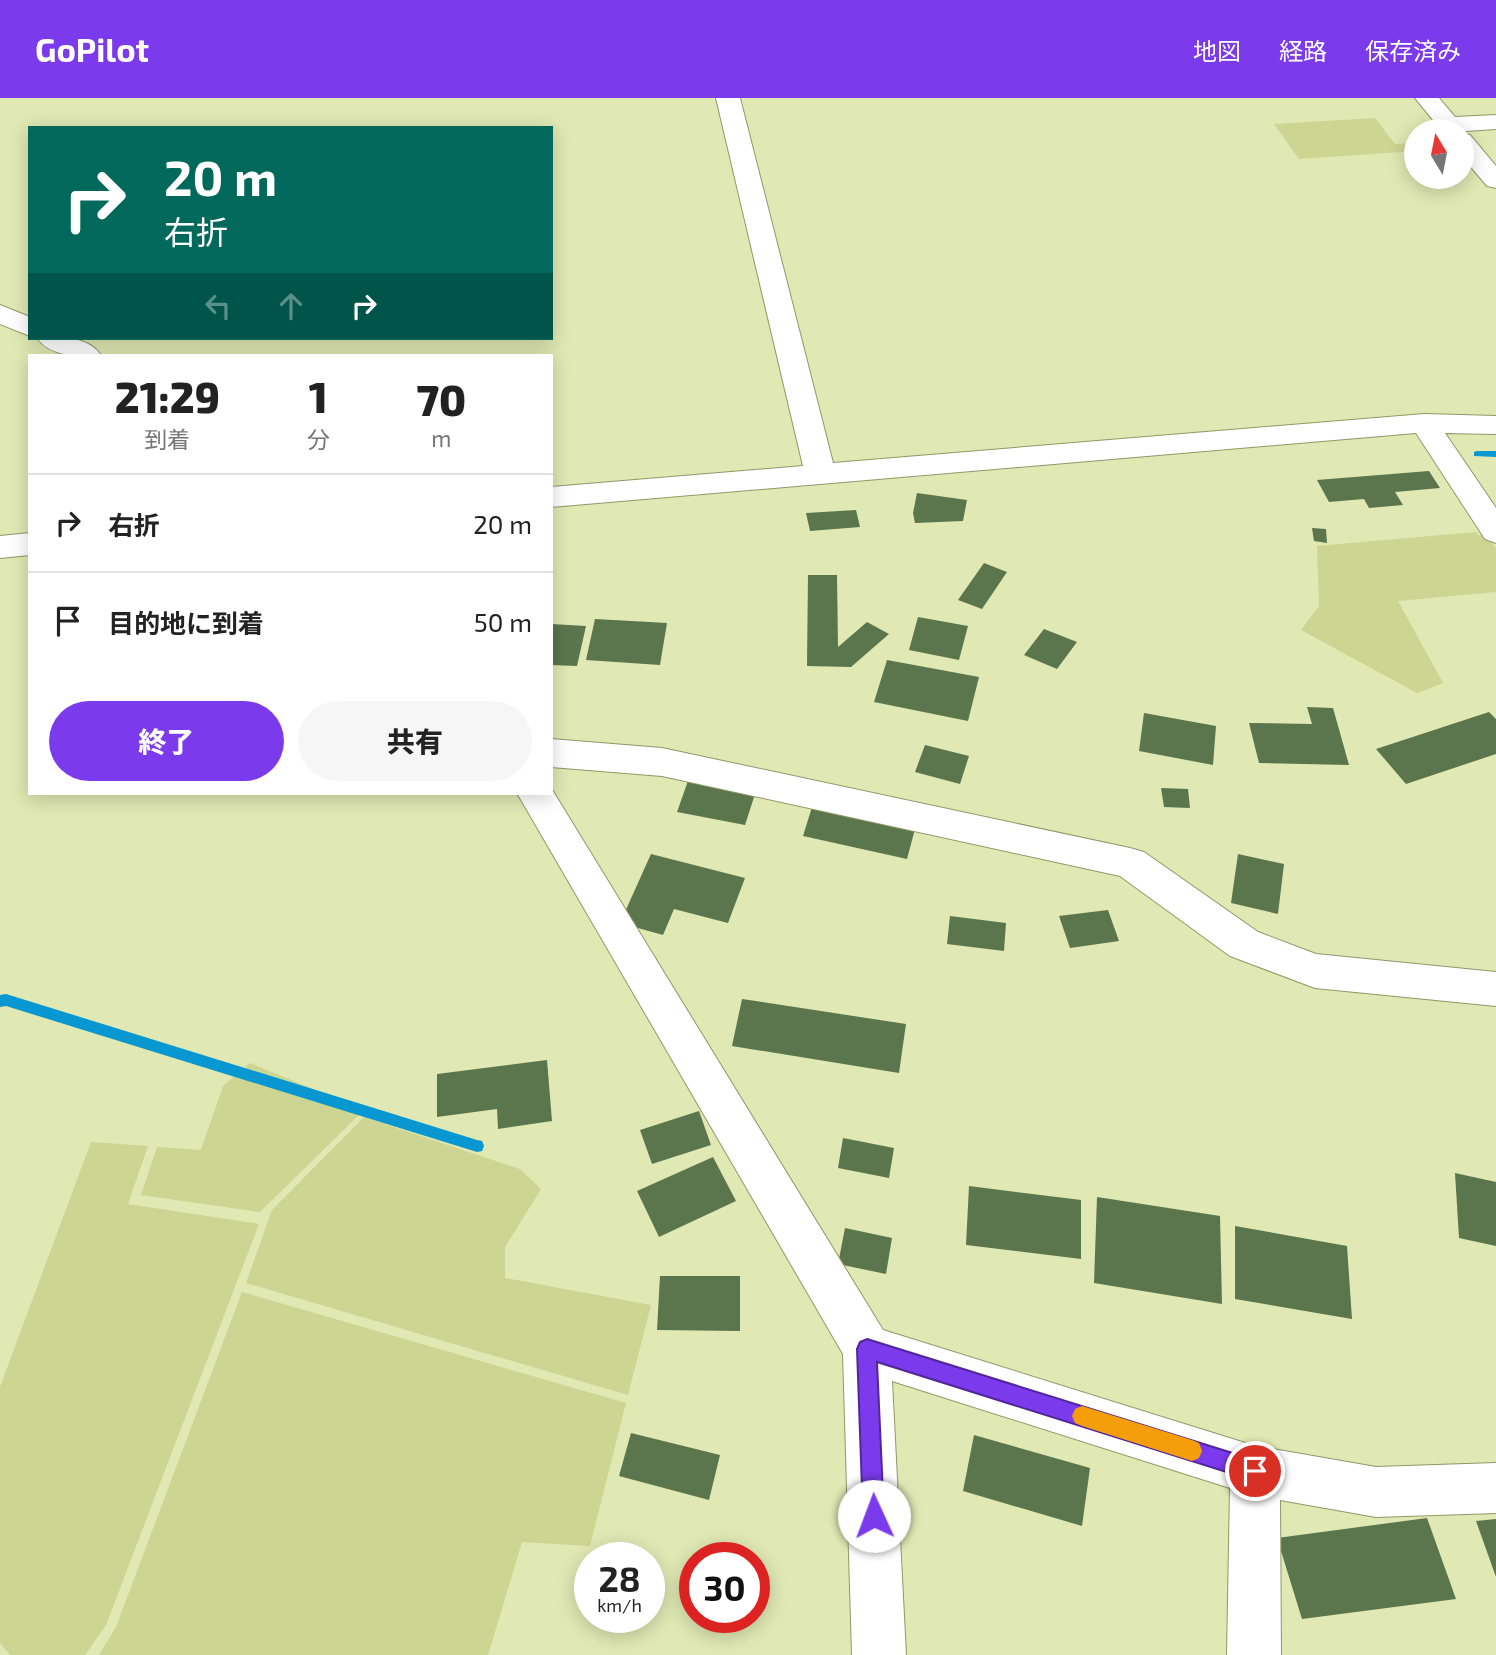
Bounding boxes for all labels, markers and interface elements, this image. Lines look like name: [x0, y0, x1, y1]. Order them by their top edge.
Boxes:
text: GoPilot: [35, 29, 149, 69]
text: 地図: [1193, 36, 1241, 65]
text: 経路: [1279, 36, 1327, 65]
text: 保存済み: [1365, 36, 1461, 65]
north arrow: [1404, 119, 1474, 189]
map controls: [1404, 119, 1474, 189]
text: 20 m: [164, 147, 277, 206]
icon: right: [49, 154, 140, 245]
text: 右折: [164, 212, 228, 250]
icon: left: [199, 287, 237, 325]
icon: ahead: [272, 287, 310, 325]
icon: right: [345, 287, 383, 325]
text: 21:29: [115, 371, 220, 421]
text: 1: [309, 371, 328, 421]
text: 70: [416, 374, 466, 424]
text: m: [431, 424, 451, 452]
text: 到着: [144, 425, 190, 453]
text: 分: [307, 425, 330, 453]
icon: right: [49, 504, 87, 542]
text: 20 m: [473, 508, 532, 539]
text: 右折: [108, 509, 160, 540]
icon: arrive: [49, 602, 87, 640]
text: 50 m: [474, 606, 532, 637]
text: 目的地に到着: [108, 607, 264, 638]
button: 終了: [49, 701, 284, 781]
button: 共有: [298, 701, 532, 781]
pin: [1225, 1441, 1285, 1501]
icon: arrive: [1236, 1452, 1274, 1490]
position arrow: [837, 1479, 911, 1553]
speed limit sign: 30: [679, 1542, 770, 1633]
text: 28: [598, 1557, 641, 1599]
text: km/h: [597, 1594, 642, 1616]

